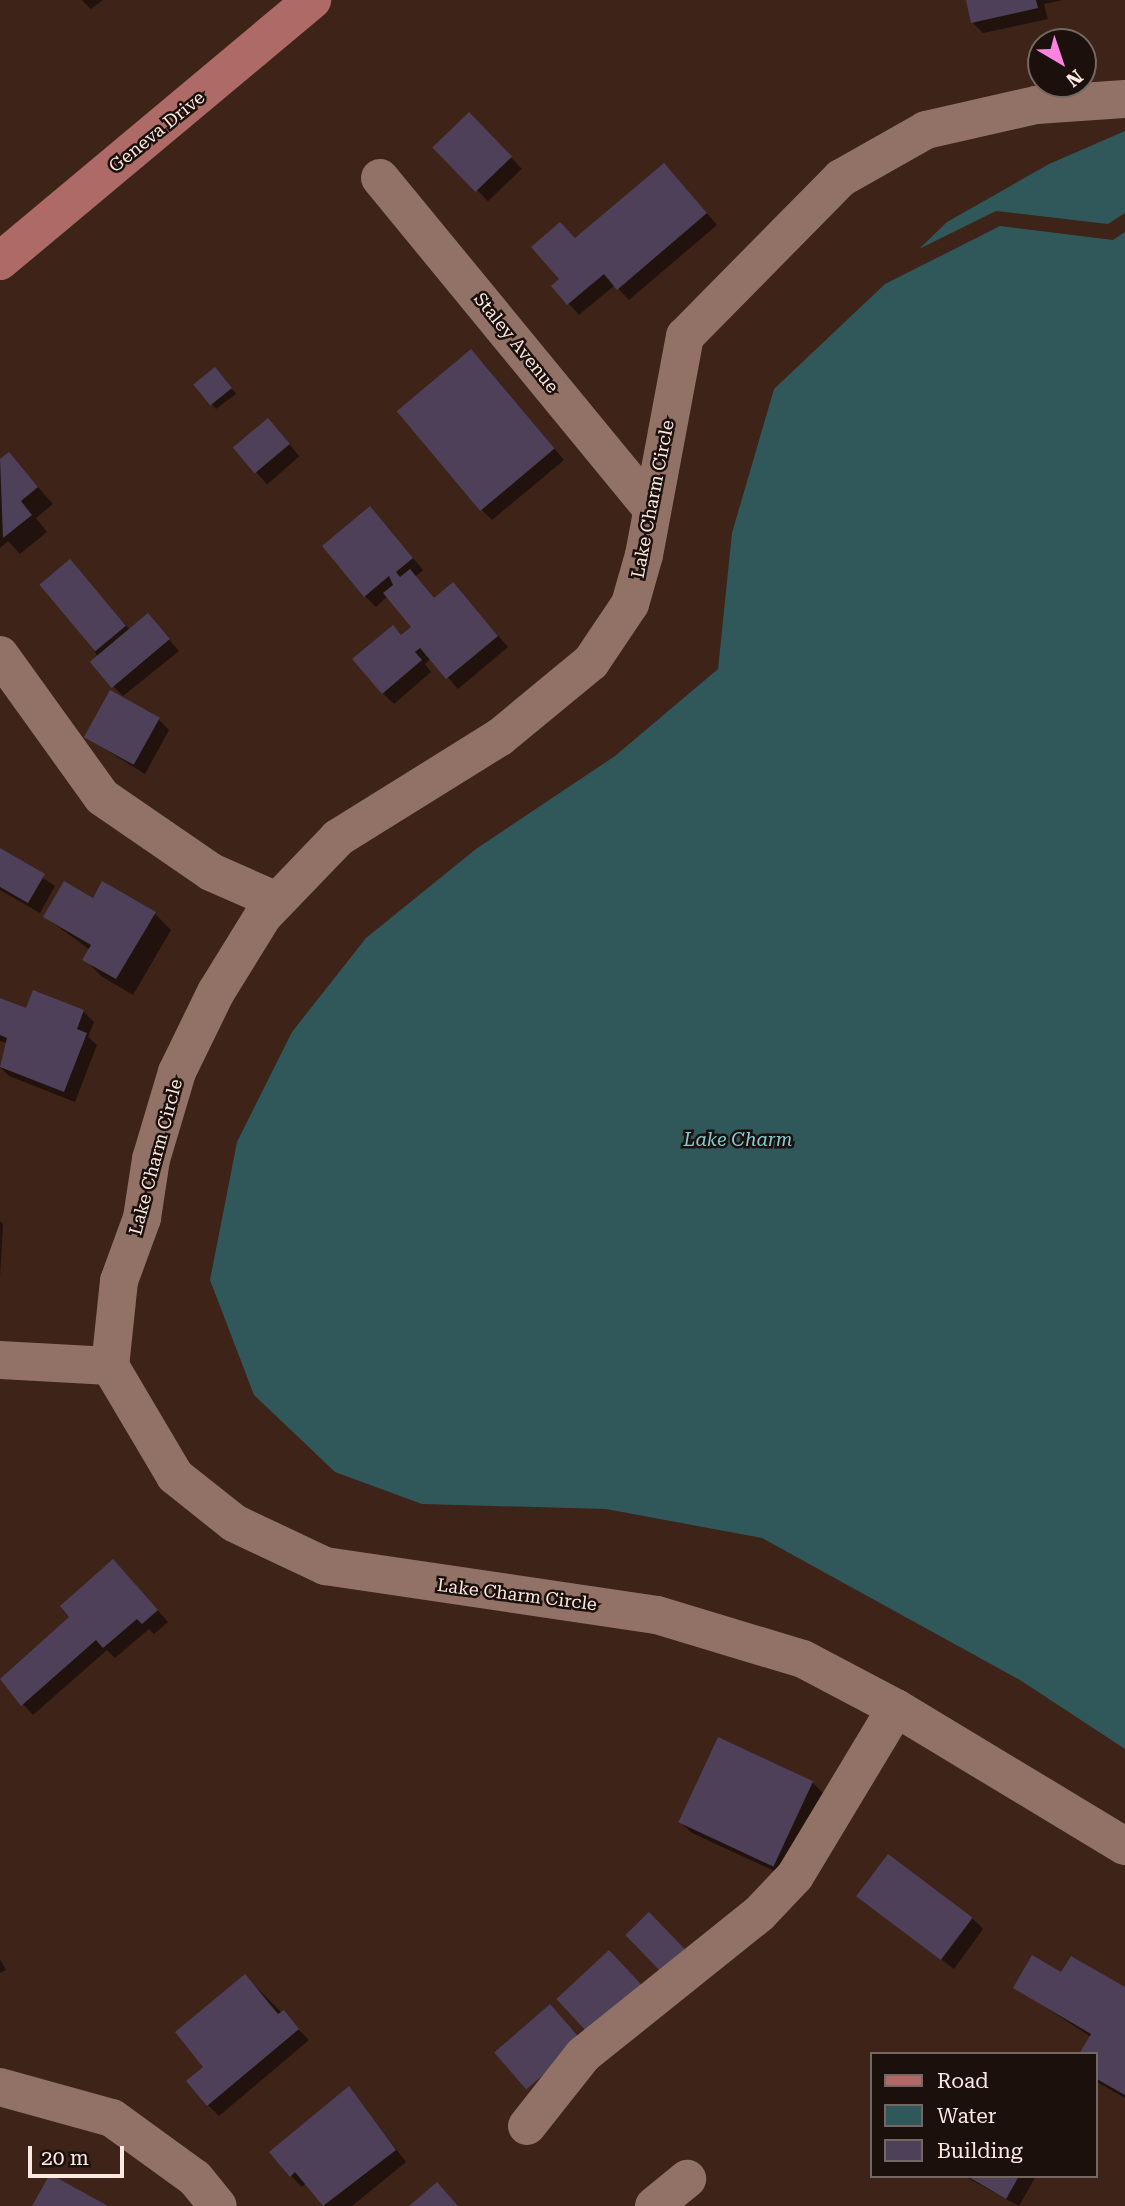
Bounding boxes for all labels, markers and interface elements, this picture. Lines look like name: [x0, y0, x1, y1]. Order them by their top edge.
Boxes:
north arrow: [1027, 28, 1097, 98]
text: N: [1061, 65, 1087, 92]
street label: Geneva Drive: [105, 87, 209, 177]
street label: Staley Avenue: [469, 289, 563, 397]
street label: Lake Charm Circle: [627, 418, 679, 580]
street label: Lake Charm Circle: [125, 1077, 187, 1237]
water label: Lake Charm: [683, 1129, 793, 1151]
street label: Lake Charm Circle: [436, 1574, 598, 1616]
legend: [870, 2052, 1097, 2178]
text: Road: [937, 2069, 989, 2093]
text: Water: [937, 2104, 996, 2128]
scale bar: [32, 2132, 128, 2176]
text: Building: [937, 2139, 1023, 2163]
text: 20 m: [41, 2146, 89, 2170]

